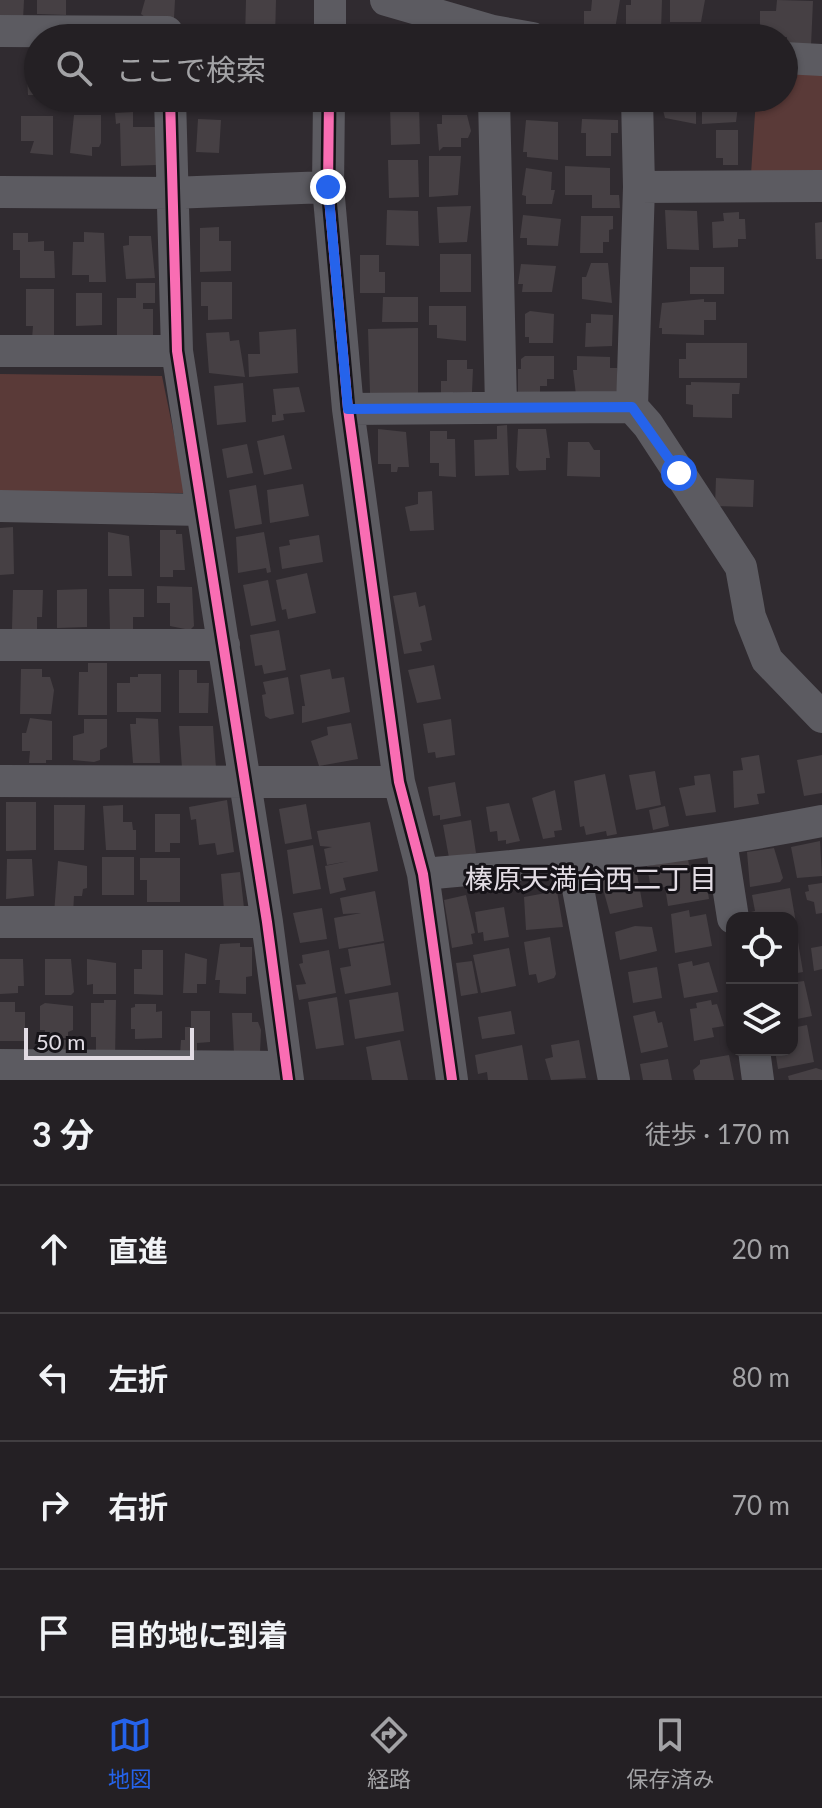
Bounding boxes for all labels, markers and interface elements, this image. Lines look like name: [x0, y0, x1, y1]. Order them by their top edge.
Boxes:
search box: [24, 24, 798, 112]
icon: search: [52, 46, 96, 90]
text: ここで検索: [116, 51, 266, 87]
route end: [310, 169, 346, 205]
route start: [661, 455, 697, 491]
district label: 榛原天満台西二丁目: [465, 861, 717, 895]
map controls: [726, 912, 798, 1056]
button: locate: [726, 912, 798, 984]
button: layers: [726, 984, 798, 1056]
scale bar: [24, 1024, 194, 1060]
text: 50 m: [36, 1028, 85, 1055]
text: 3 分: [32, 1113, 94, 1154]
text: 徒歩 · 170 m: [645, 1118, 790, 1150]
icon: ahead: [32, 1227, 76, 1271]
text: 直進: [108, 1232, 168, 1268]
text: 20 m: [732, 1233, 790, 1265]
icon: left: [32, 1355, 76, 1399]
text: 左折: [108, 1360, 168, 1396]
text: 80 m: [732, 1361, 790, 1393]
icon: right: [32, 1483, 76, 1527]
text: 右折: [108, 1488, 168, 1524]
text: 70 m: [732, 1489, 790, 1521]
icon: arrive: [32, 1611, 76, 1655]
text: 目的地に到着: [108, 1616, 288, 1652]
tab: 地図: [108, 1713, 152, 1793]
tab: 経路: [367, 1713, 411, 1793]
tab: 保存済み: [626, 1713, 714, 1793]

